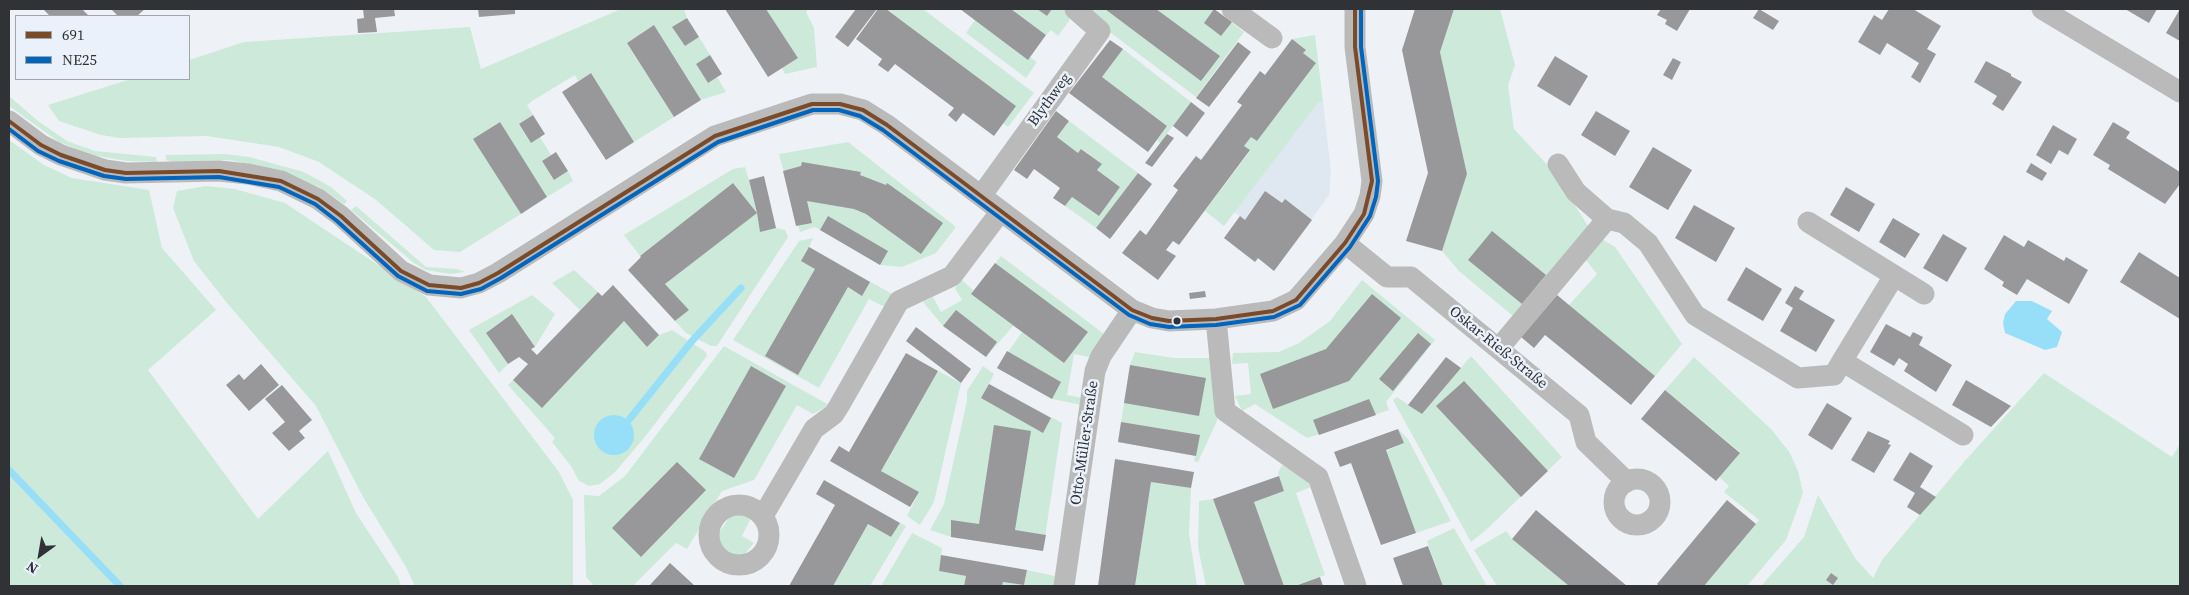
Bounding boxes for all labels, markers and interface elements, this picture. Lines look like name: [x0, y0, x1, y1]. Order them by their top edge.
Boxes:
legend: [15, 15, 190, 80]
text: 691: [62, 24, 85, 45]
text: NE25: [62, 49, 97, 70]
street label: Blythweg: [1025, 70, 1075, 130]
street label: Oskar-Rieß-Straße: [1445, 303, 1551, 393]
unlabelled marker: [1172, 316, 1182, 326]
street label: Otto-Müller-Straße: [1067, 380, 1103, 506]
north arrow: [15, 530, 65, 580]
text: N: [22, 557, 42, 579]

